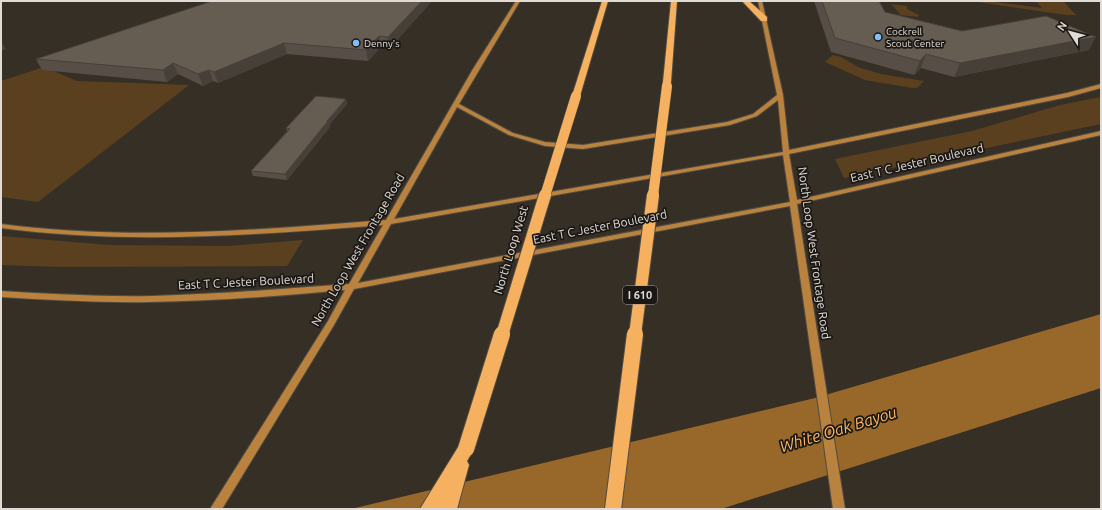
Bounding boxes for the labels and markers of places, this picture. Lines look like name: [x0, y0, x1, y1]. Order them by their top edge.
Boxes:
place label: Cockrell Scout Center: [886, 26, 944, 49]
marker: Cockrell Scout Center: [873, 32, 883, 42]
marker: Denny's: [351, 38, 361, 48]
place label: Denny's: [364, 38, 400, 49]

